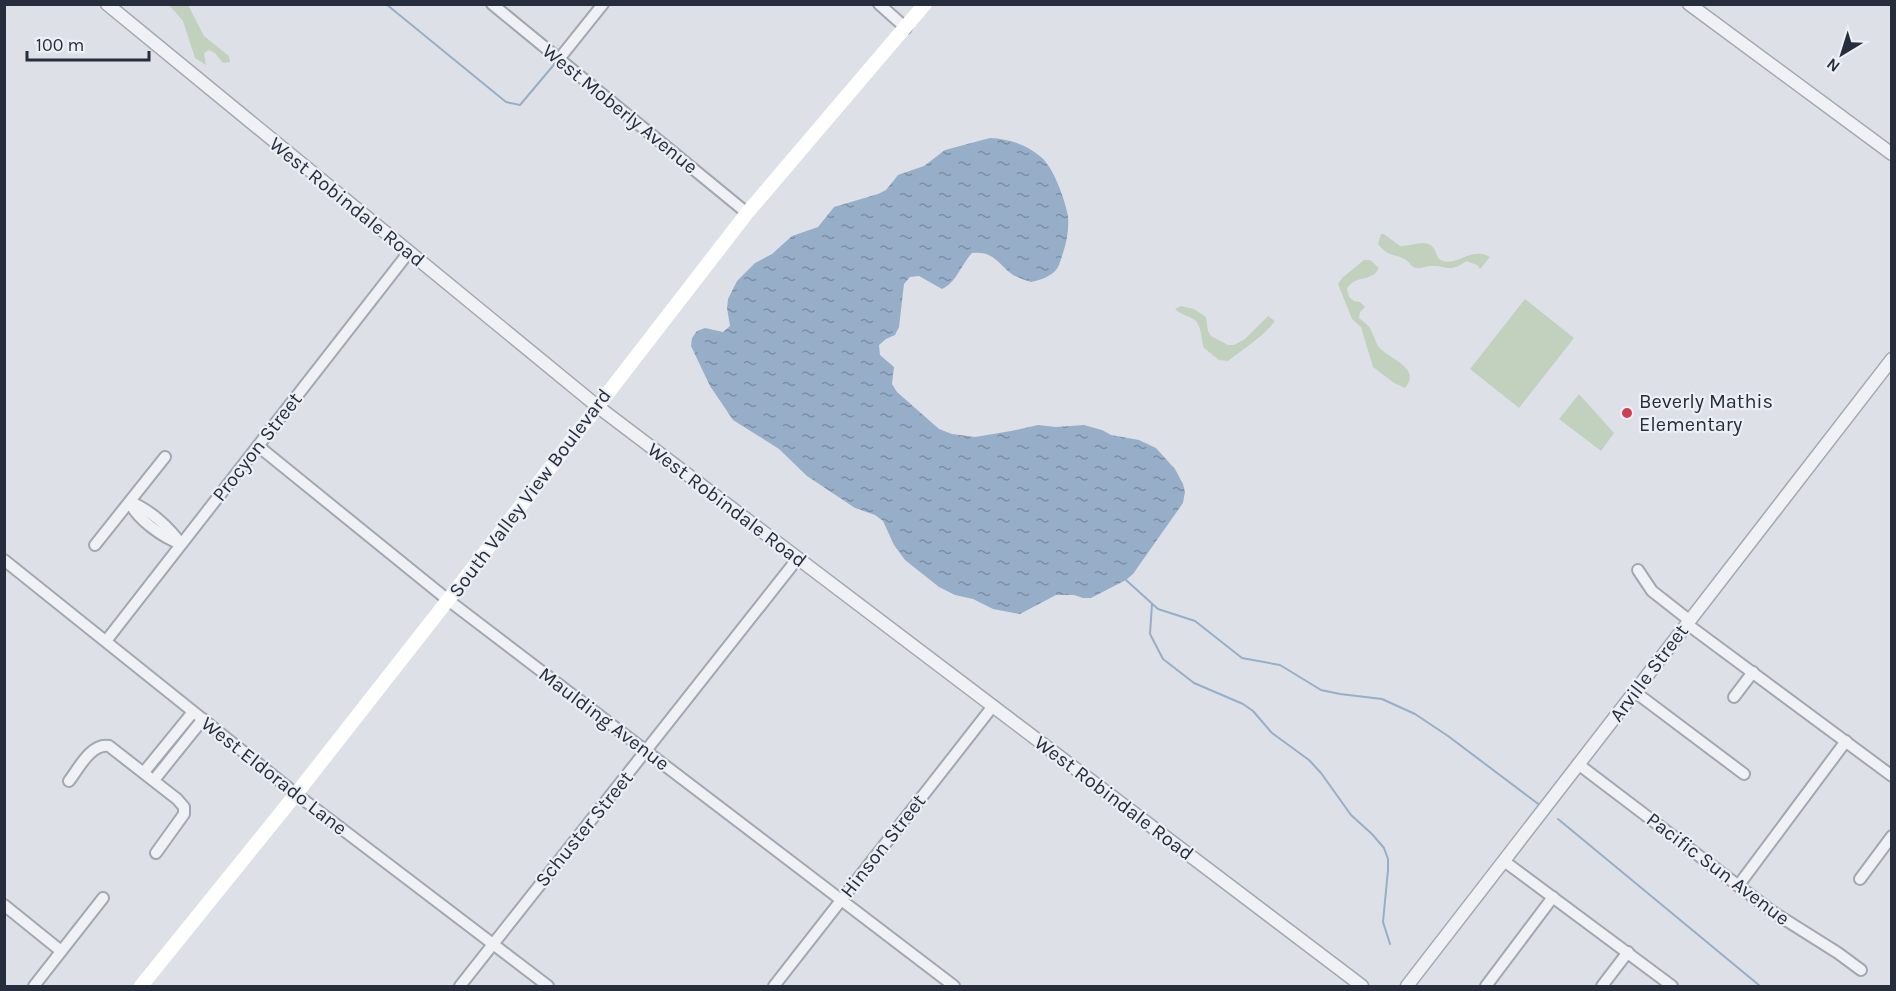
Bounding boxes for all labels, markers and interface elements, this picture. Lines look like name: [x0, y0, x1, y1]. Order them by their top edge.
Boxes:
scale bar: [27, 24, 148, 62]
north arrow: [1812, 24, 1872, 84]
text: 100 m: [36, 34, 84, 56]
street label: West Moberly Avenue: [538, 39, 702, 179]
text: N: [1823, 54, 1843, 76]
street label: West Robindale Road: [265, 132, 429, 272]
street label: South Valley View Boulevard: [444, 384, 616, 602]
street label: Procyon Street: [207, 388, 307, 506]
place label: Beverly Mathis Elementary: [1639, 390, 1773, 436]
marker: Beverly Mathis Elementary: [1620, 406, 1634, 420]
street label: West Robindale Road: [643, 438, 811, 572]
street label: Arville Street: [1605, 619, 1693, 726]
street label: Maulding Avenue: [534, 662, 674, 776]
street label: West Eldorado Lane: [197, 712, 351, 840]
street label: West Robindale Road: [1030, 731, 1198, 865]
street label: Schuster Street: [530, 766, 638, 891]
street label: Hinson Street: [836, 789, 931, 902]
street label: Pacific Sun Avenue: [1642, 808, 1794, 930]

